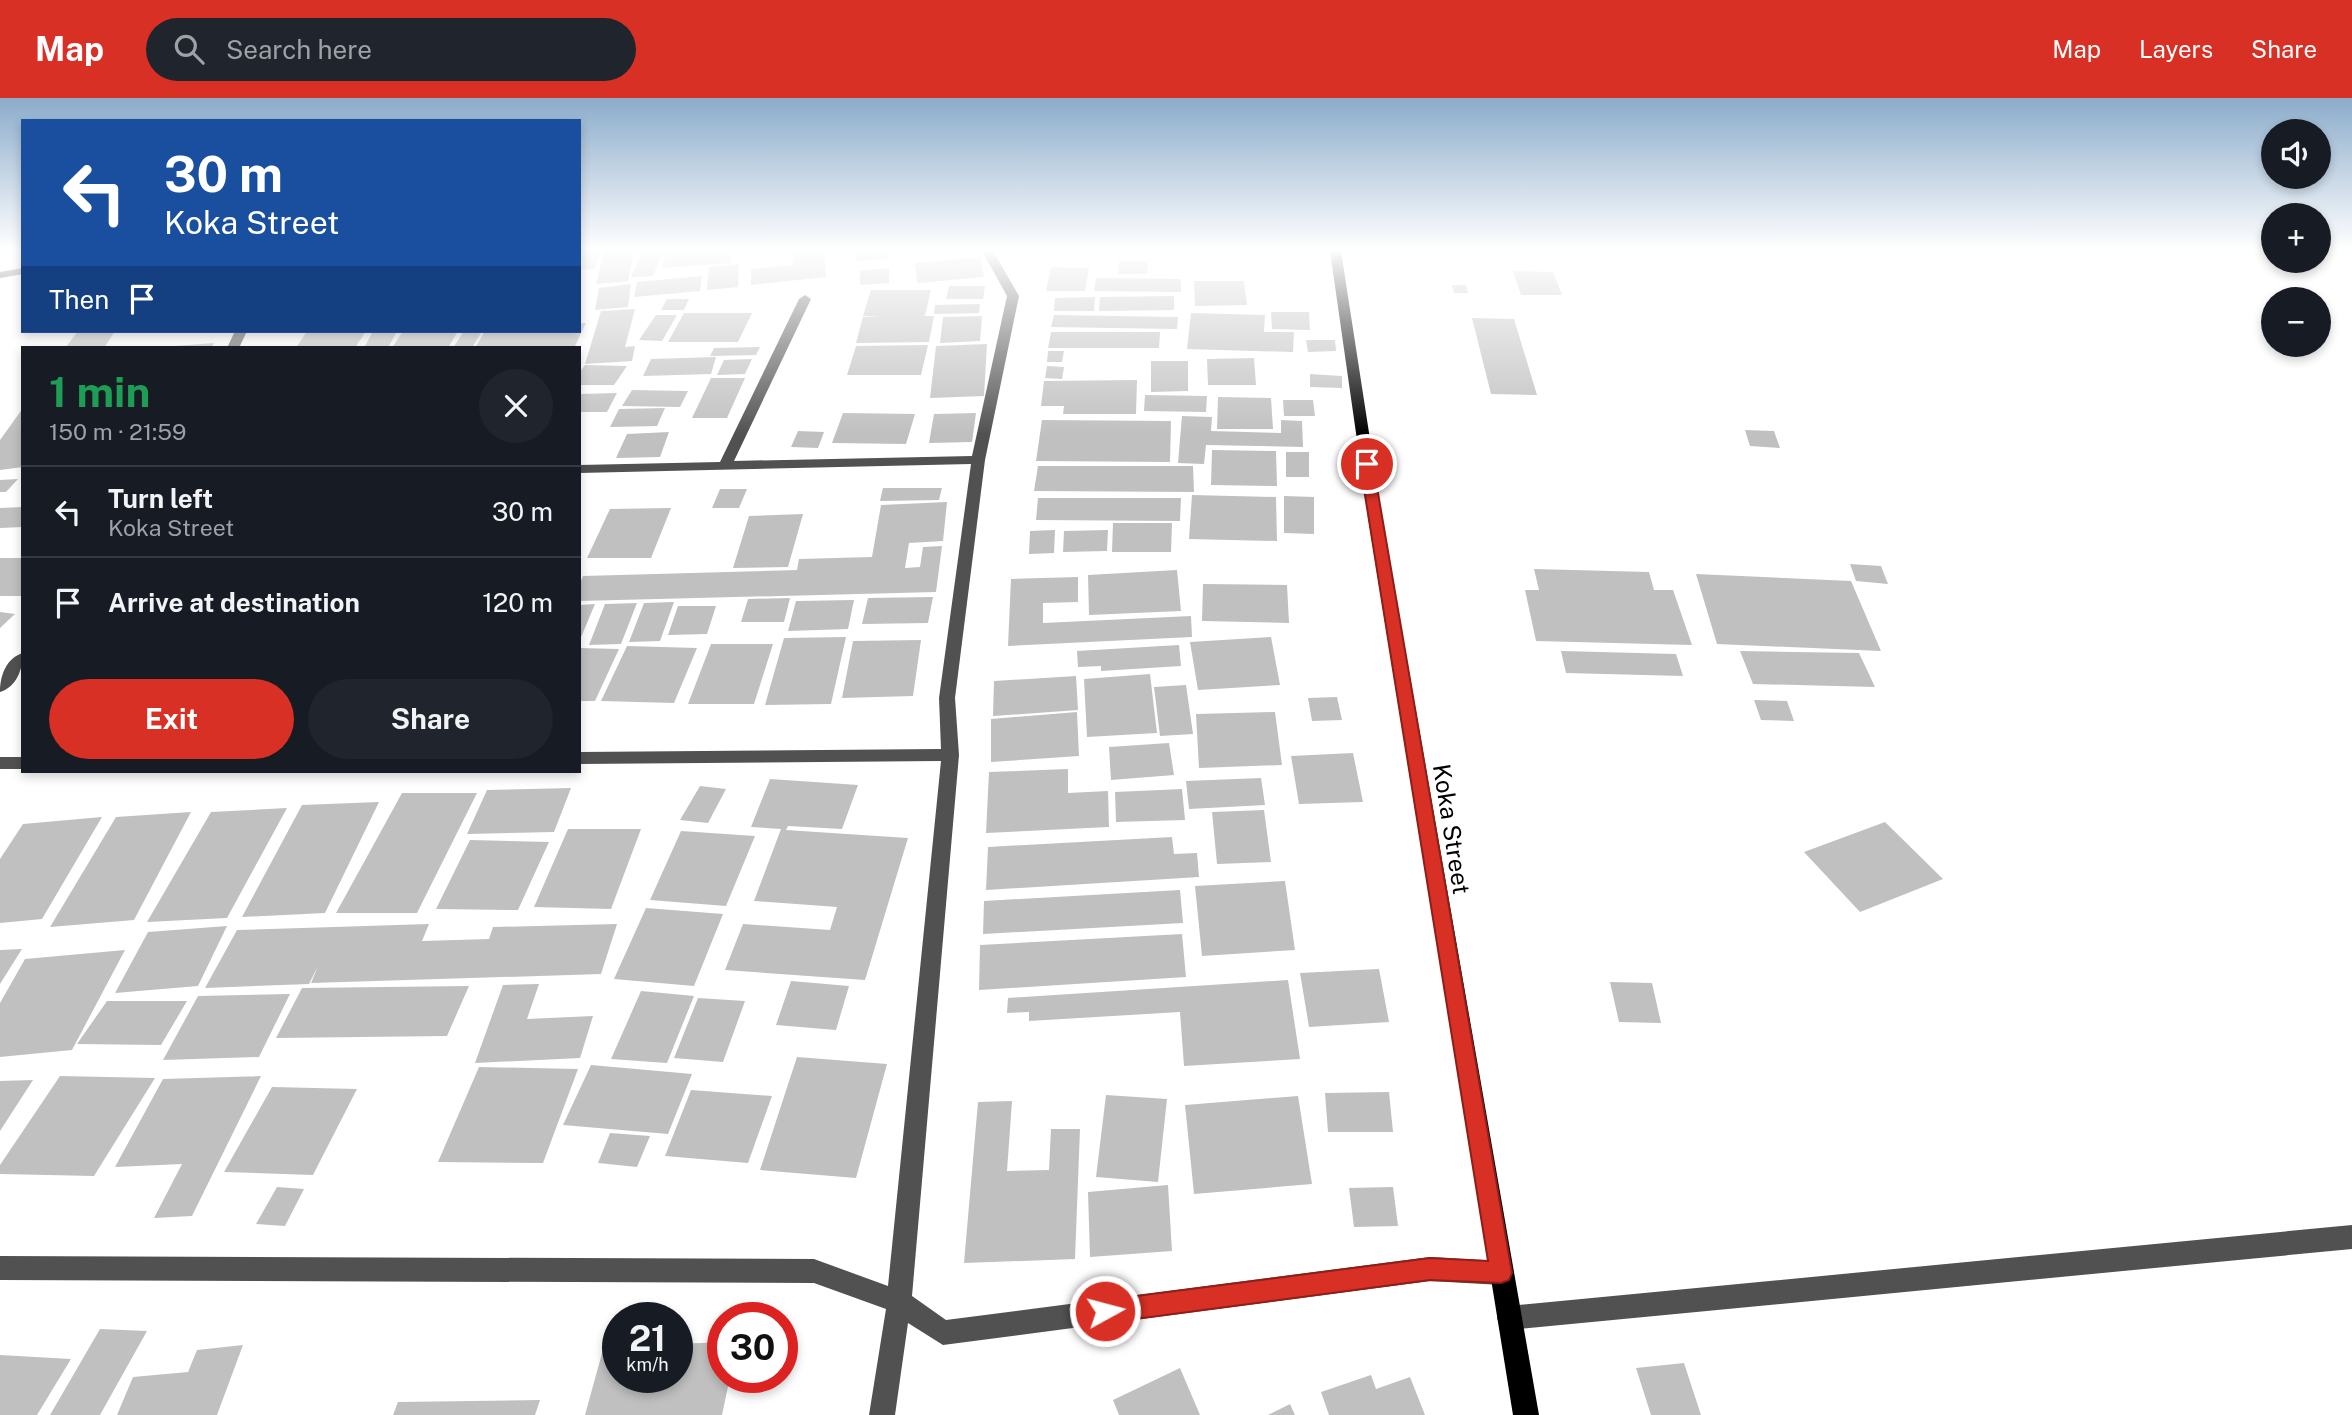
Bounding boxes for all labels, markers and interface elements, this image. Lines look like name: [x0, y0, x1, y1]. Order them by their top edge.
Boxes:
search box: [146, 18, 636, 81]
text: Map: [35, 30, 104, 68]
icon: search: [170, 30, 208, 68]
text: Search here: [226, 34, 372, 65]
text: Map: [2052, 35, 2101, 63]
text: Layers: [2139, 35, 2213, 63]
text: Share: [2251, 35, 2317, 63]
map controls: [2261, 119, 2331, 357]
button: sound: [2261, 119, 2331, 189]
text: 30 m: [164, 145, 283, 203]
icon: left: [49, 147, 140, 238]
button: +: [2261, 203, 2331, 273]
text: Koka Street: [164, 204, 340, 241]
icon: arrive: [123, 280, 161, 318]
text: Then: [49, 284, 109, 315]
button: −: [2261, 287, 2331, 357]
text: 1 min: [49, 367, 150, 416]
button: close: [479, 369, 553, 443]
text: 150 m · 21:59: [49, 418, 186, 445]
pin: [1337, 434, 1397, 494]
icon: arrive: [1348, 445, 1386, 483]
text: Turn left: [108, 483, 213, 514]
icon: left: [49, 493, 87, 531]
text: 30 m: [492, 496, 553, 527]
text: Koka Street: [108, 514, 234, 541]
icon: arrive: [49, 584, 87, 622]
text: Arrive at destination: [108, 587, 360, 618]
text: 120 m: [482, 587, 553, 618]
button: Exit: [49, 679, 294, 759]
button: Share: [308, 679, 553, 759]
street label: Koka Street: [1428, 762, 1476, 896]
position arrow: [1068, 1274, 1142, 1348]
speed limit sign: 30: [707, 1302, 798, 1393]
text: 21: [629, 1318, 666, 1359]
text: km/h: [626, 1354, 669, 1375]

